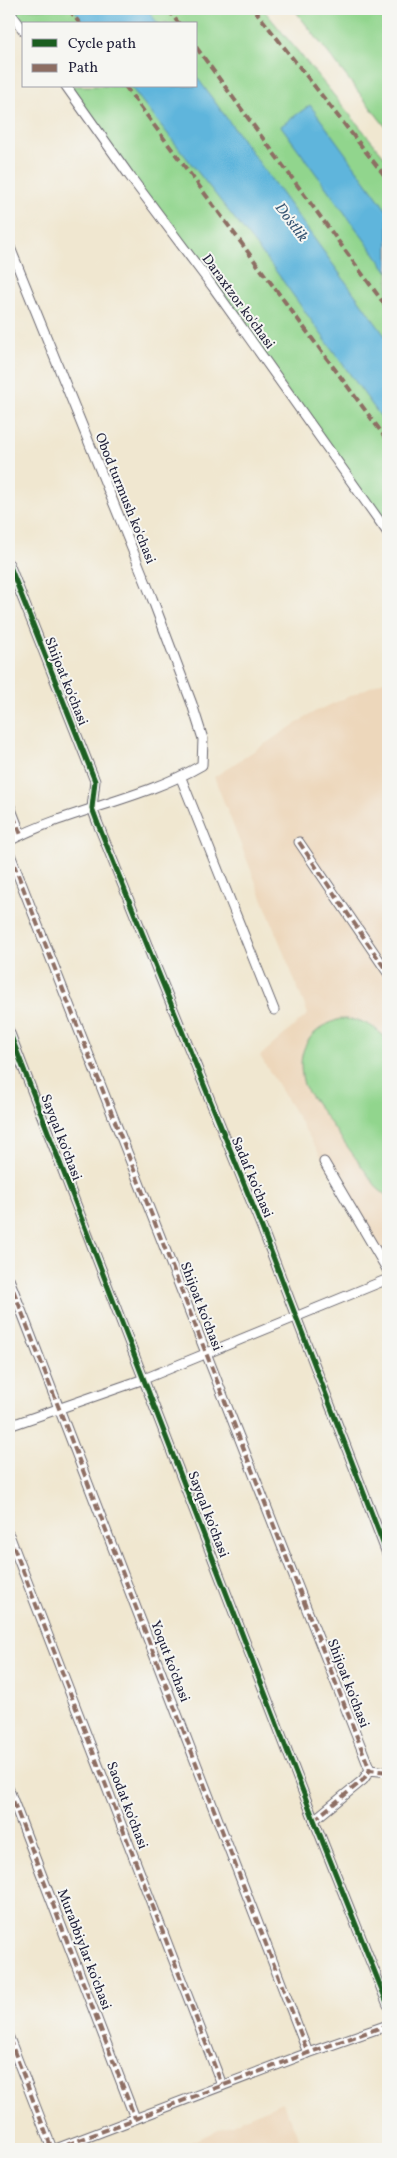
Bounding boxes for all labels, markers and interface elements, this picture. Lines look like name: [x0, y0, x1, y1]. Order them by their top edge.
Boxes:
legend: [22, 22, 198, 88]
text: Cycle path: [68, 34, 136, 55]
text: Path: [68, 58, 98, 79]
water label: Do'stlik: [269, 199, 313, 247]
street label: Daraxtzor ko'chasi: [197, 251, 279, 353]
street label: Obod turmush ko'chasi: [90, 430, 160, 567]
street label: Shijoat ko'chasi: [39, 634, 92, 729]
street label: Sayqal ko'chasi: [35, 1092, 86, 1183]
street label: Sadaf ko'chasi: [226, 1134, 277, 1221]
street label: Shijoat ko'chasi: [175, 1259, 226, 1354]
street label: Sayqal ko'chasi: [182, 1469, 233, 1560]
street label: Yoqut ko'chasi: [145, 1618, 194, 1705]
street label: Shijoat ko'chasi: [322, 1636, 373, 1731]
street label: Saodat ko'chasi: [101, 1759, 152, 1852]
street label: Murabbiylar ko'chasi: [52, 1886, 115, 2013]

